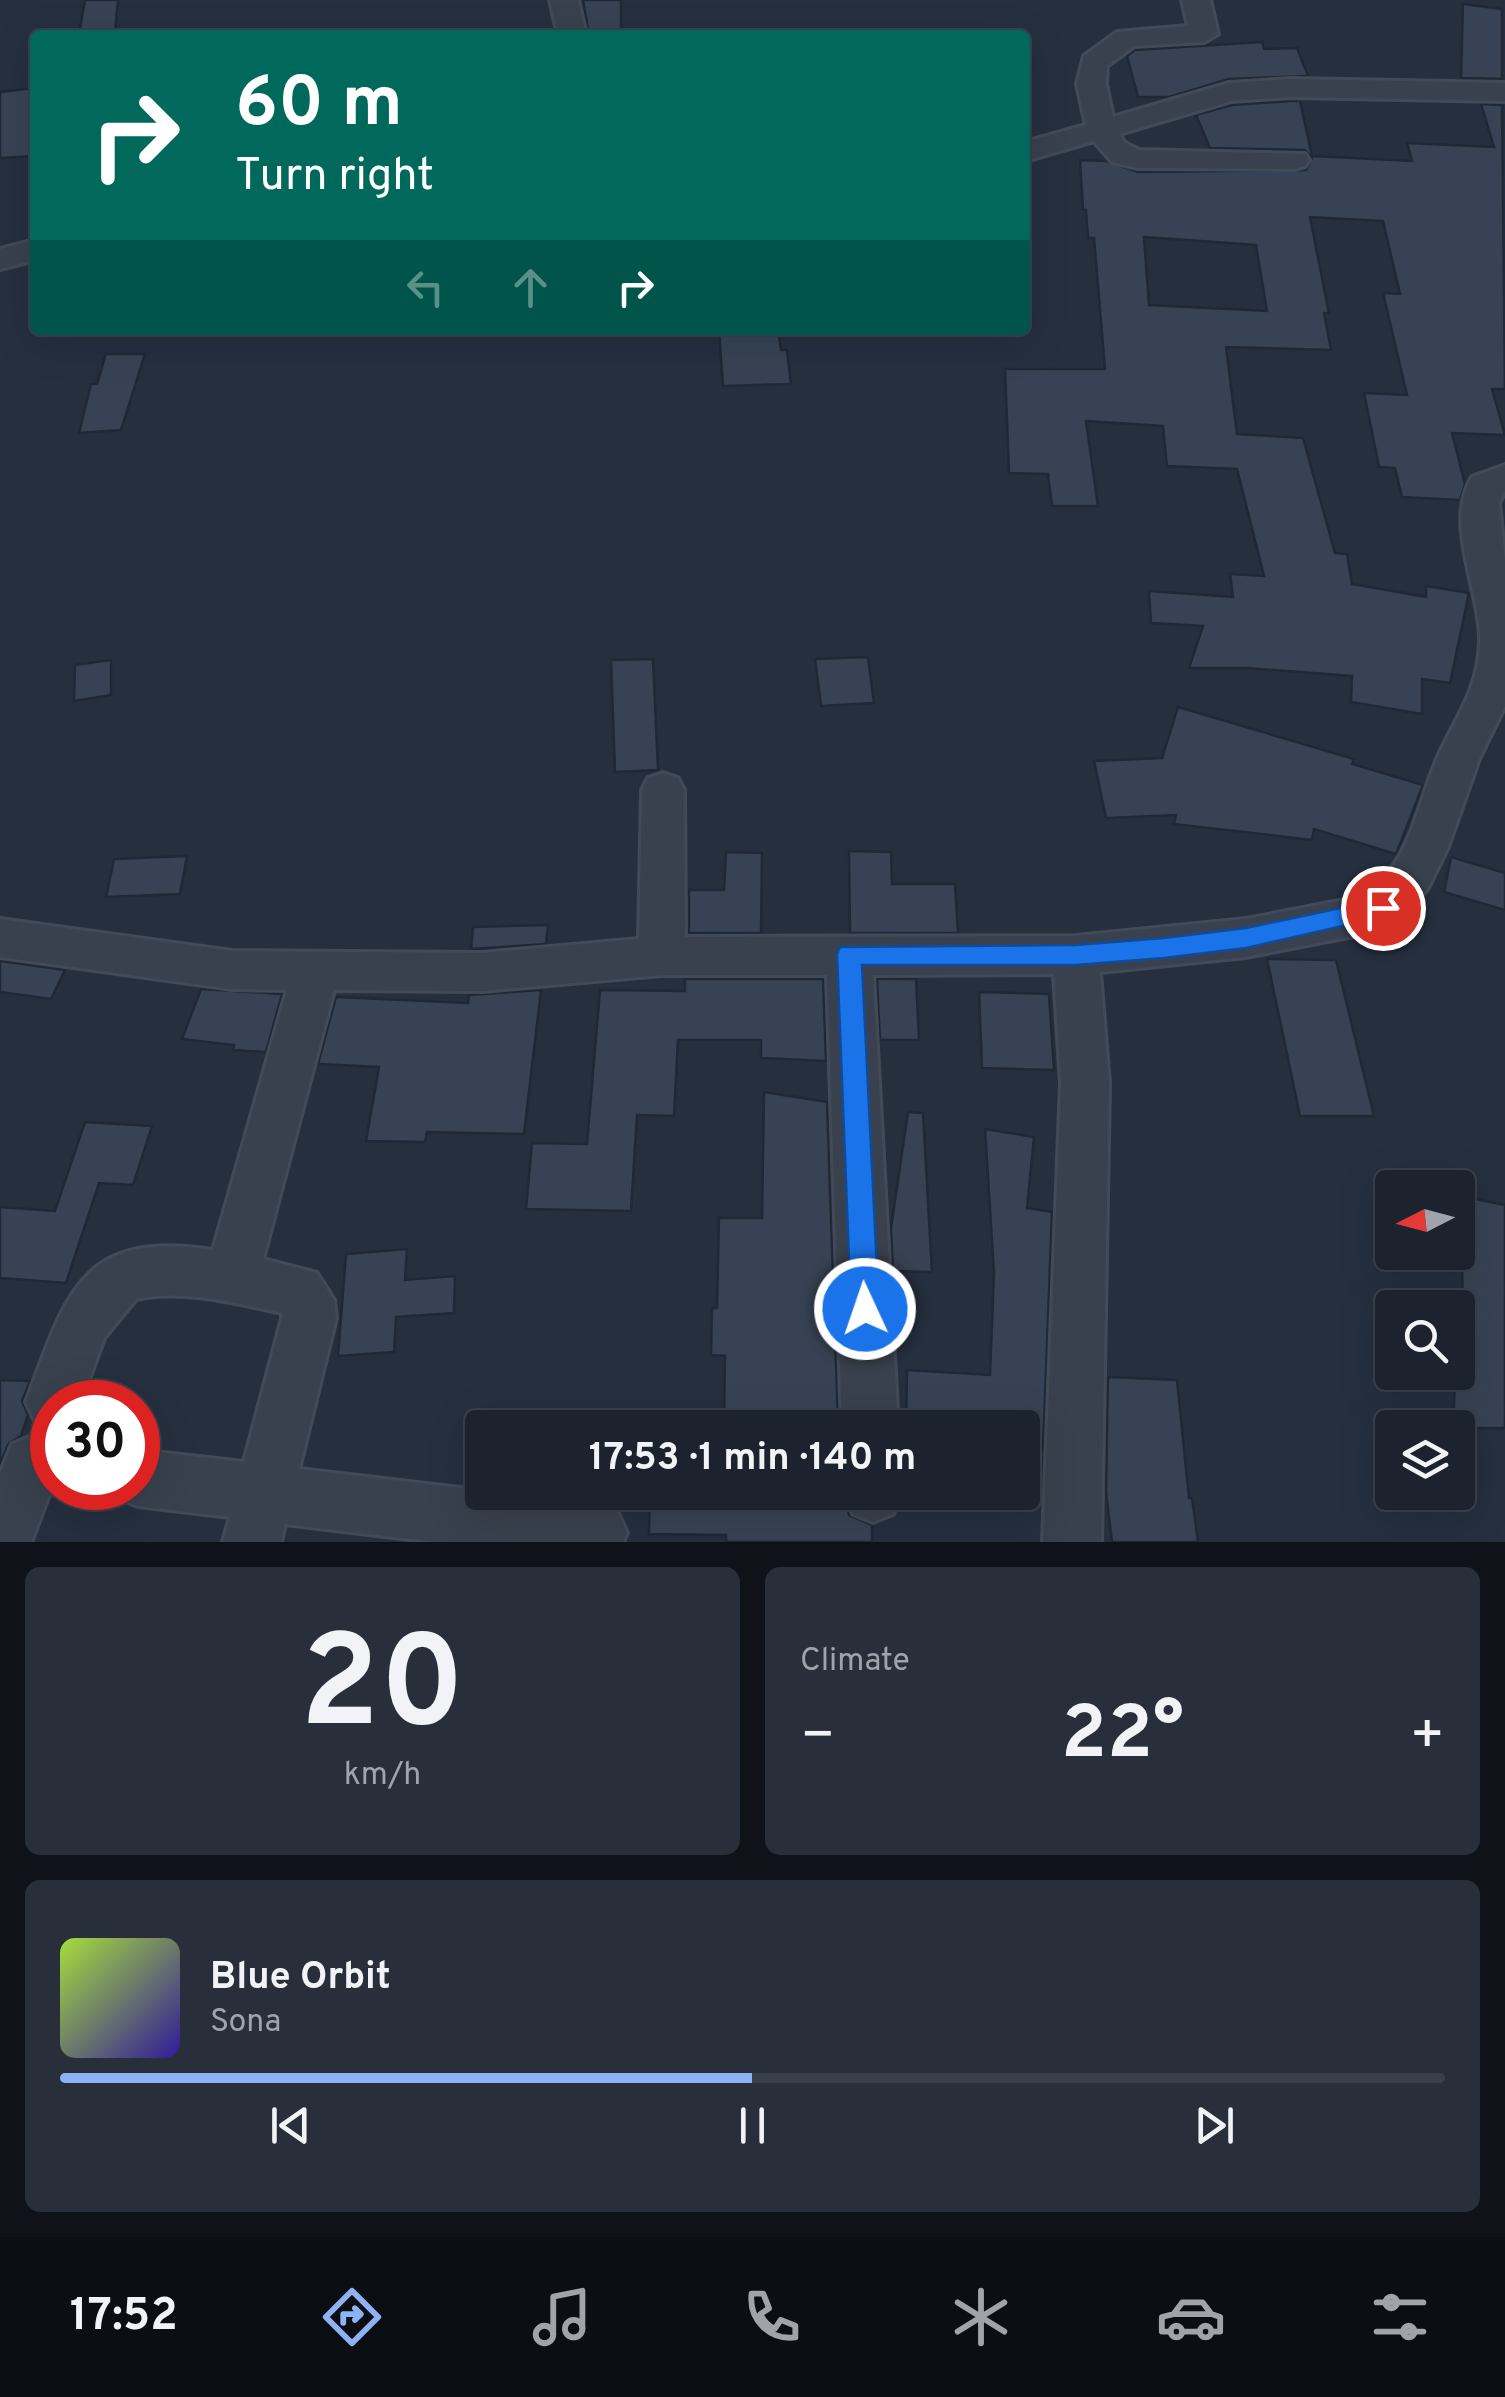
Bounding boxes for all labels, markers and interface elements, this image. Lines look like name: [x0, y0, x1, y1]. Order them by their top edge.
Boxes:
text: 60 m: [235, 62, 403, 151]
icon: right: [70, 70, 200, 200]
text: Turn right: [235, 149, 434, 206]
icon: left: [398, 260, 453, 315]
icon: ahead: [503, 260, 558, 315]
icon: right: [608, 260, 663, 315]
pin: [1341, 866, 1426, 951]
icon: arrive: [1356, 881, 1411, 936]
north arrow: [1375, 1170, 1475, 1270]
map controls: [1375, 1170, 1475, 1510]
position arrow: [813, 1257, 917, 1361]
button: search: [1375, 1290, 1475, 1390]
speed limit sign: 30: [30, 1380, 160, 1510]
button: layers: [1375, 1410, 1475, 1510]
text: 17:53 · 1 min · 140 m: [589, 1435, 916, 1484]
text: 20: [300, 1608, 465, 1773]
text: Climate: [800, 1642, 910, 1682]
text: 22°: [1061, 1690, 1184, 1785]
text: −: [800, 1703, 835, 1773]
text: +: [1410, 1703, 1445, 1773]
text: km/h: [344, 1756, 421, 1796]
text: Blue Orbit: [210, 1954, 391, 2003]
text: Sona: [210, 2003, 281, 2043]
icon: previous: [263, 2098, 318, 2153]
icon: pause: [725, 2098, 780, 2153]
icon: next: [1187, 2098, 1242, 2153]
icon: directions: [317, 2282, 387, 2352]
icon: music: [527, 2282, 597, 2352]
icon: phone: [737, 2282, 807, 2352]
icon: climate: [946, 2282, 1016, 2352]
icon: car: [1156, 2282, 1226, 2352]
icon: filters: [1365, 2282, 1435, 2352]
text: 17:52: [70, 2289, 178, 2346]

